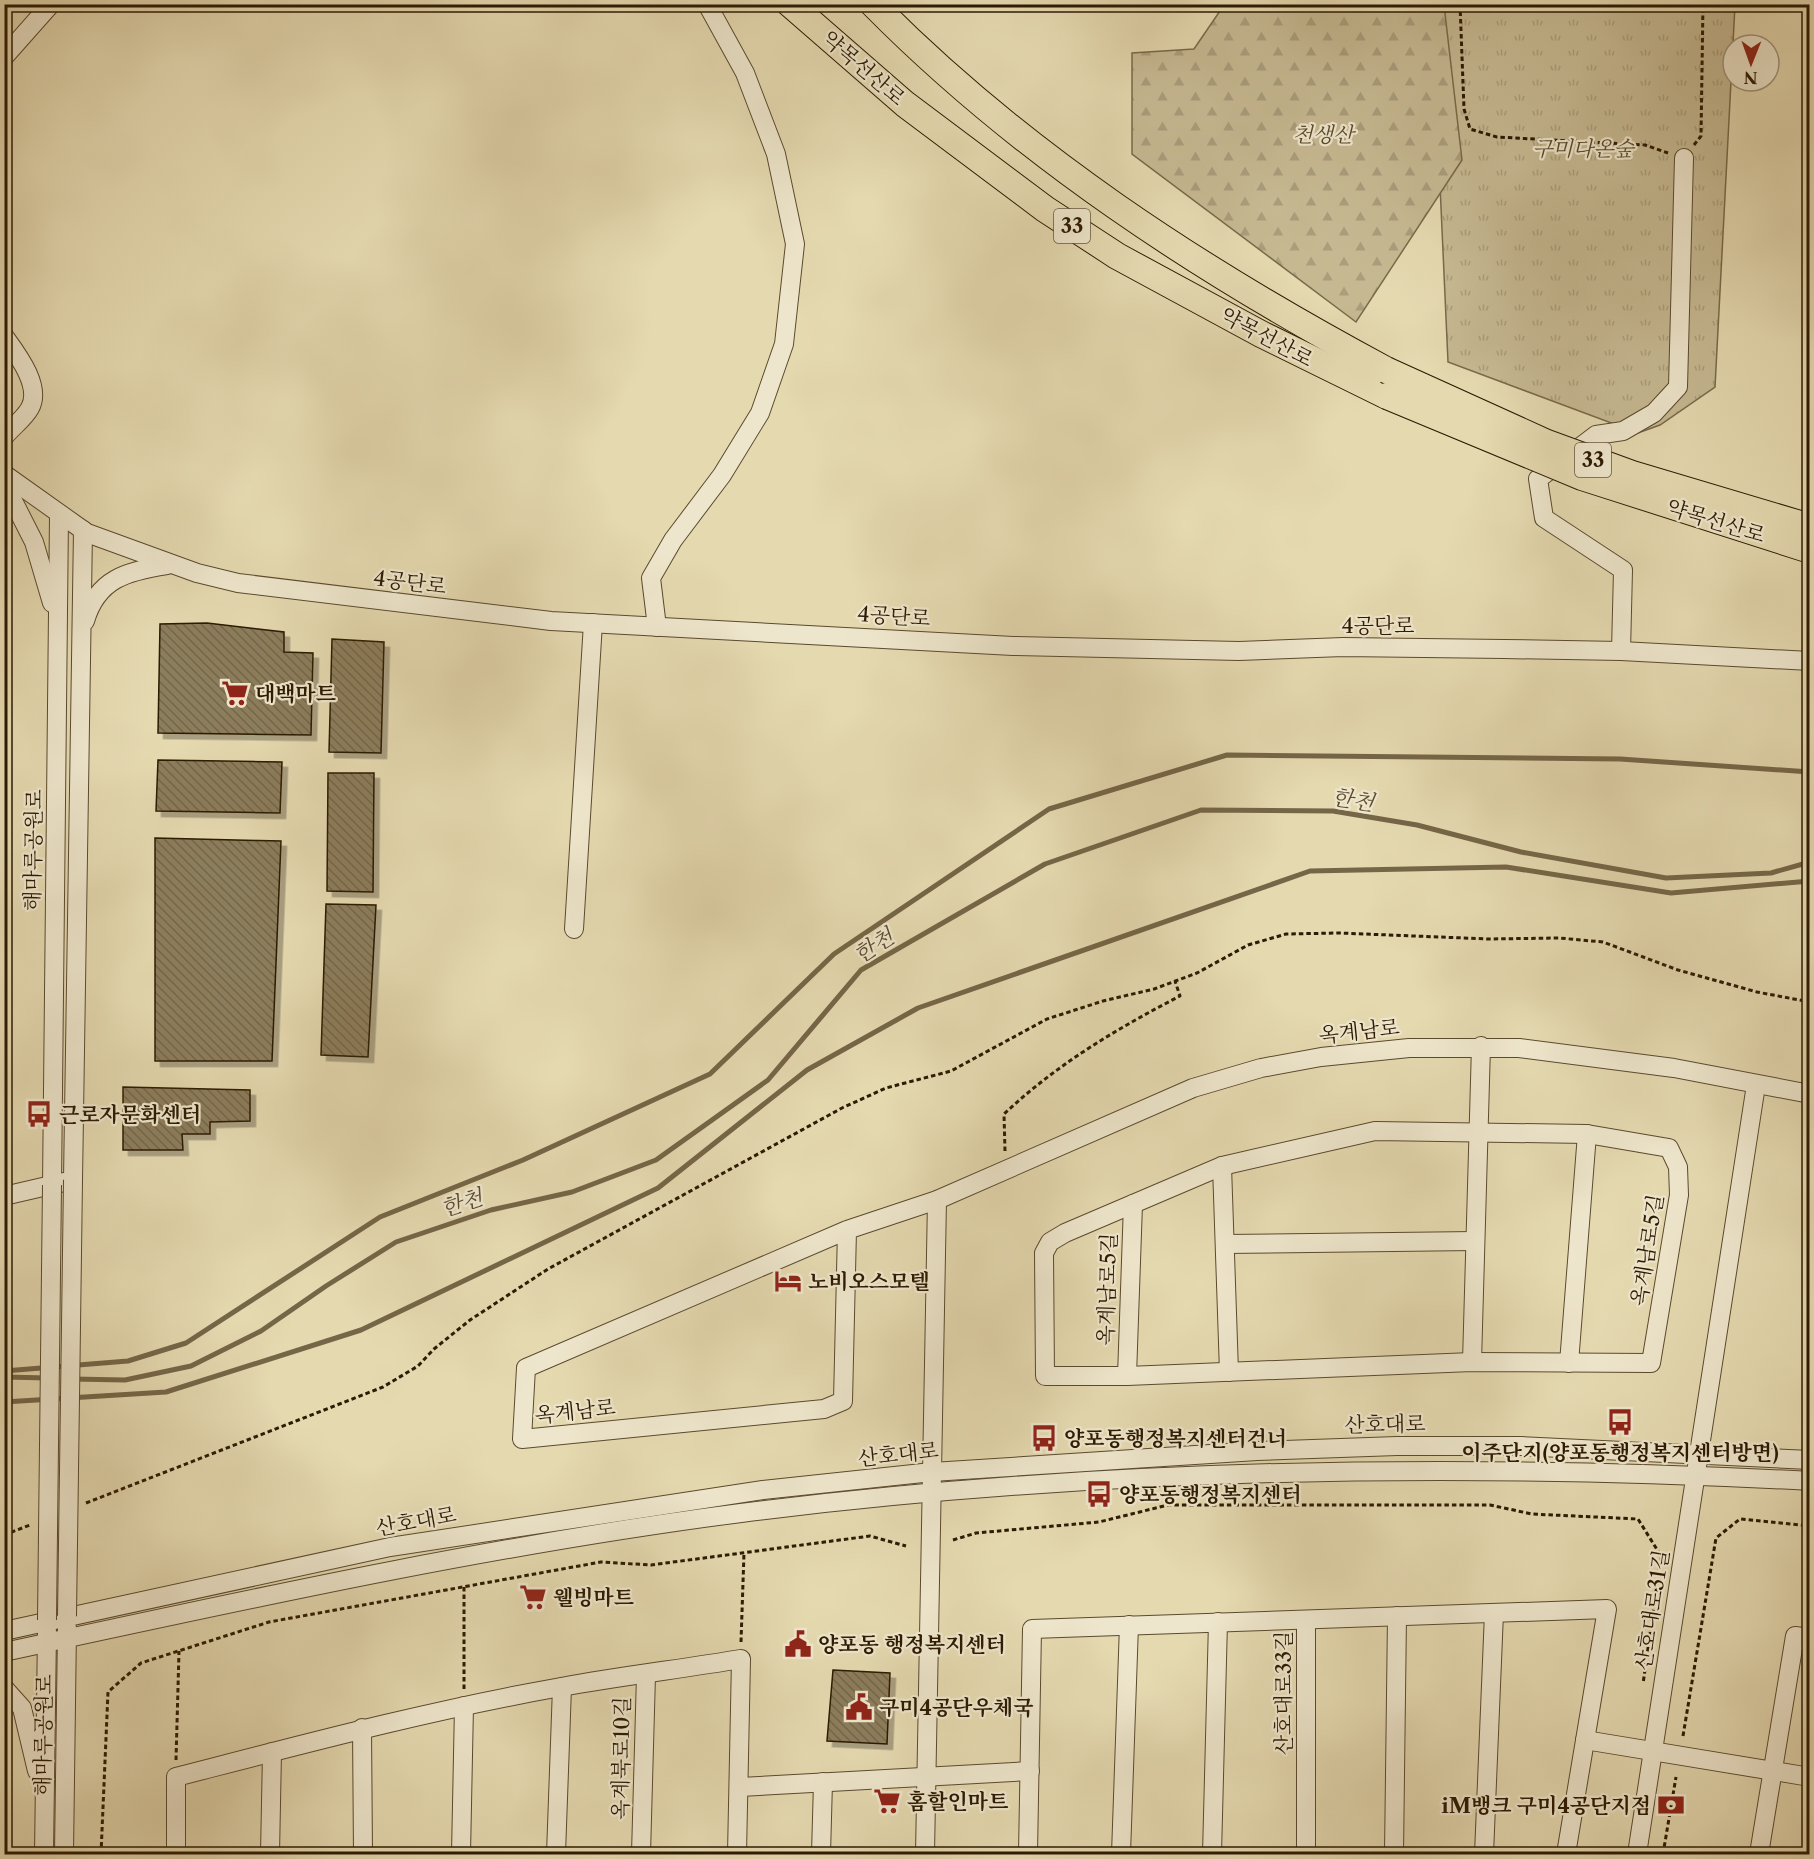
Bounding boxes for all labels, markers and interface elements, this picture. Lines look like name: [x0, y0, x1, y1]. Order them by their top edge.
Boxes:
street label: 약목선산로: [818, 25, 910, 111]
north arrow: [1721, 33, 1781, 93]
text: N: [1744, 68, 1758, 88]
park label: 천생산: [1293, 122, 1356, 147]
park label: 구미다온숲: [1532, 136, 1635, 161]
road number: 33: [1054, 209, 1090, 243]
street label: 약목선산로: [1216, 302, 1318, 372]
road number: 33: [1575, 443, 1611, 477]
street label: 약목선산로: [1664, 494, 1768, 548]
street label: 4공단로: [372, 565, 448, 599]
street label: 4공단로: [857, 601, 931, 631]
street label: 4공단로: [1342, 613, 1415, 638]
supermarket icon: 대백마트: [220, 678, 250, 708]
place label: 대백마트: [255, 681, 336, 706]
water label: 한천: [1330, 783, 1378, 817]
street label: 해마루공원로: [19, 789, 47, 911]
water label: 한천: [849, 922, 901, 969]
street label: 옥계남로: [1317, 1014, 1401, 1048]
bus stop icon: 근로자문화센터: [24, 1099, 54, 1129]
place label: 근로자문화센터: [59, 1102, 201, 1127]
water label: 한천: [438, 1183, 488, 1222]
street label: 옥계남로5길: [1626, 1192, 1668, 1308]
street label: 옥계남로5길: [1093, 1232, 1121, 1346]
hotel icon: 노비오스모텔: [773, 1266, 803, 1296]
place label: 노비오스모텔: [808, 1269, 930, 1294]
street label: 옥계남로: [533, 1394, 617, 1428]
bus stop icon: 이주단지(양포동행정복지센터방면): [1605, 1407, 1635, 1437]
street label: 산호대로: [1344, 1411, 1426, 1437]
bus stop icon: 양포동행정복지센터건너: [1029, 1423, 1059, 1453]
place label: 양포동행정복지센터건너: [1064, 1426, 1287, 1451]
street label: 산호대로: [856, 1437, 940, 1471]
place label: 이주단지(양포동행정복지센터방면): [1461, 1440, 1779, 1465]
bus stop icon: 양포동행정복지센터: [1084, 1479, 1114, 1509]
place label: 양포동행정복지센터: [1119, 1482, 1302, 1507]
street label: 산호대로: [374, 1502, 458, 1540]
street label: 산호대로31길: [1630, 1548, 1674, 1672]
supermarket icon: 웰빙마트: [518, 1582, 548, 1612]
place label: 웰빙마트: [553, 1585, 634, 1610]
public building icon: 양포동 행정복지센터: [783, 1629, 813, 1659]
street label: 산호대로33길: [1271, 1631, 1296, 1755]
place label: 양포동 행정복지센터: [818, 1632, 1006, 1657]
street label: 해마루공원로: [29, 1674, 57, 1796]
public building icon: 구미4공단우체국: [844, 1692, 874, 1722]
place label: 구미4공단우체국: [879, 1695, 1033, 1720]
street label: 옥계북로10길: [607, 1696, 635, 1820]
supermarket icon: 홈할인마트: [872, 1786, 902, 1816]
place label: 홈할인마트: [907, 1789, 1008, 1814]
bank icon: iM뱅크 구미4공단지점: [1656, 1790, 1686, 1820]
place label: iM뱅크 구미4공단지점: [1441, 1793, 1651, 1818]

